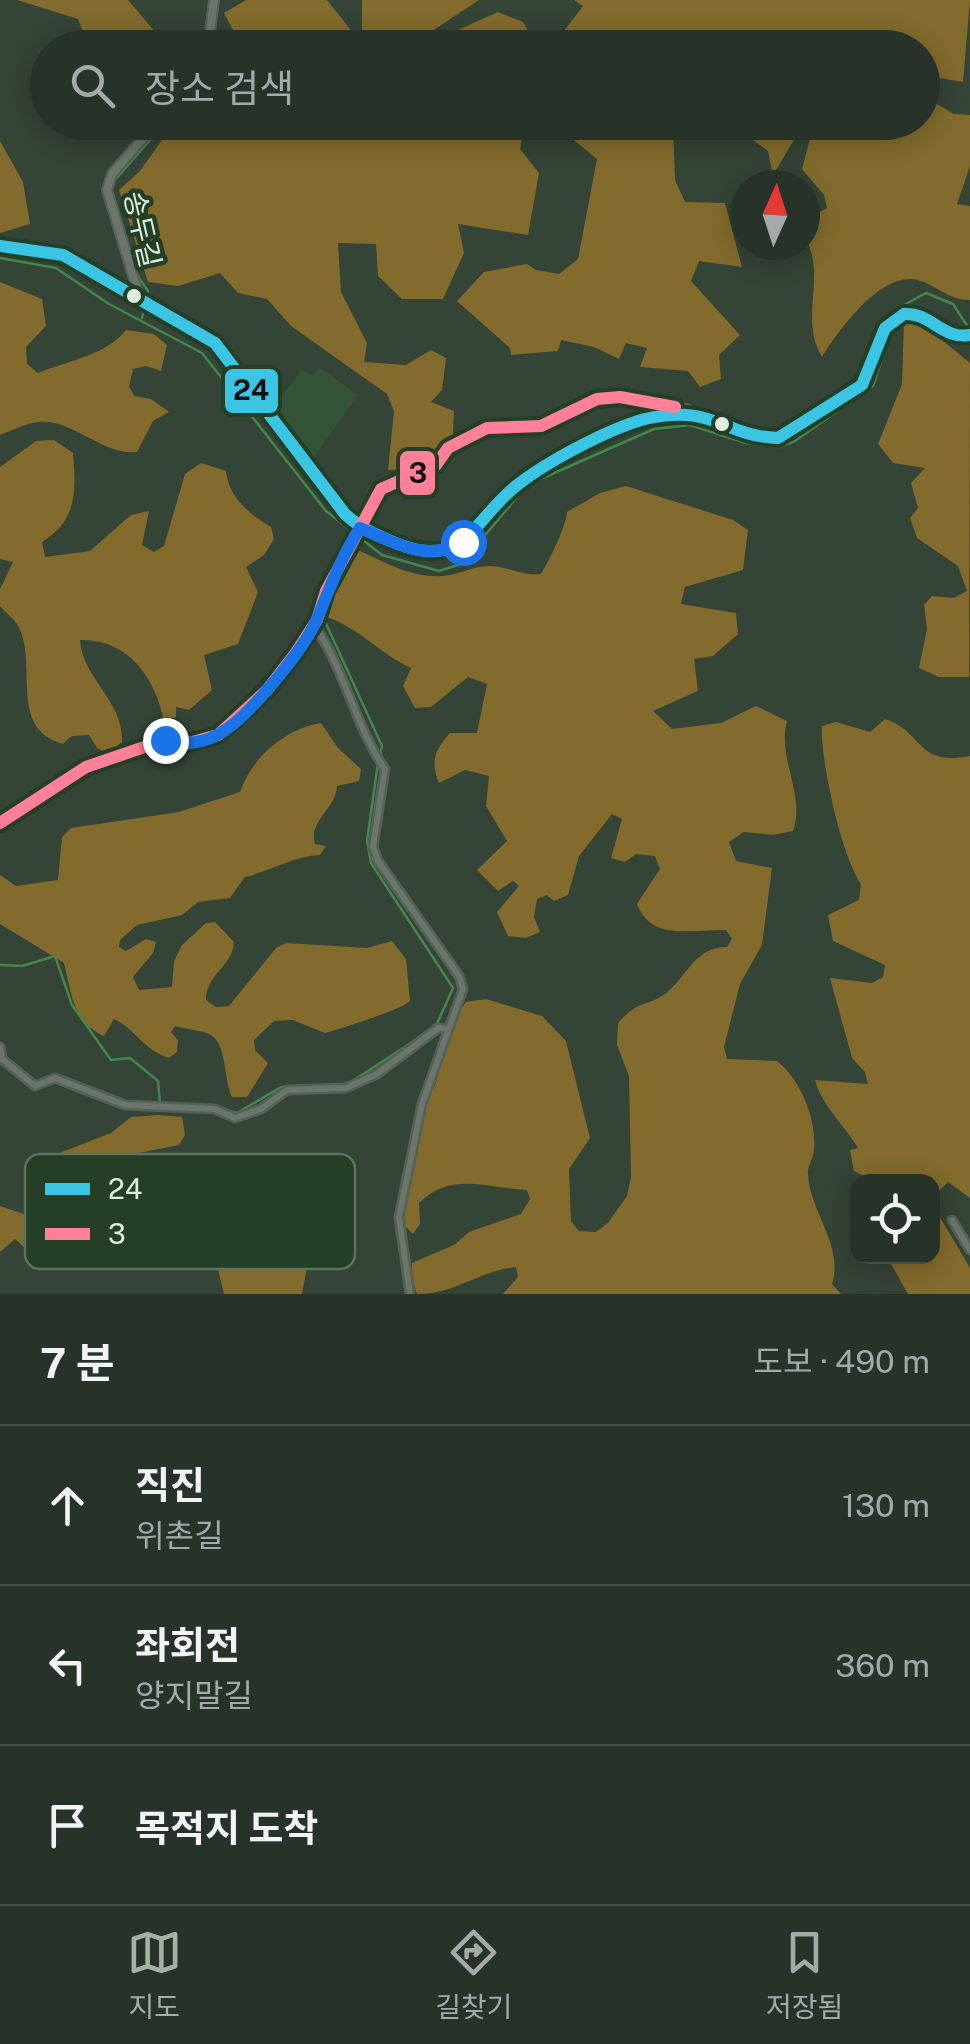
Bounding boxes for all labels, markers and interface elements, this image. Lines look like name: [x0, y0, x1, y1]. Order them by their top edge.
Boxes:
search box: [30, 30, 940, 140]
icon: search: [65, 58, 120, 113]
text: 장소 검색: [145, 66, 294, 111]
north arrow: [730, 170, 820, 260]
street label: 송두길: [118, 188, 168, 270]
unlabelled marker: [124, 286, 144, 306]
line badge: 24: [223, 367, 280, 415]
text: 24: [233, 373, 269, 406]
unlabelled marker: [712, 414, 732, 434]
line badge: 3: [398, 449, 437, 497]
text: 3: [409, 456, 427, 489]
route start: [441, 520, 487, 566]
route end: [143, 718, 189, 764]
legend: [25, 1154, 355, 1269]
text: 24: [108, 1172, 142, 1205]
map controls: [850, 1174, 940, 1264]
button: locate: [850, 1174, 940, 1264]
text: 3: [108, 1217, 126, 1250]
text: 7 분: [40, 1338, 114, 1387]
text: 도보 · 490 m: [754, 1343, 930, 1380]
text: 직진: [135, 1463, 205, 1508]
icon: ahead: [40, 1478, 95, 1533]
text: 130 m: [842, 1487, 930, 1524]
text: 위촌길: [135, 1517, 223, 1554]
text: 좌회전: [135, 1623, 240, 1668]
icon: left: [40, 1638, 95, 1693]
text: 360 m: [835, 1647, 930, 1684]
text: 양지말길: [135, 1677, 253, 1714]
icon: arrive: [40, 1798, 95, 1853]
text: 목적지 도착: [135, 1806, 318, 1851]
tab: 지도: [127, 1925, 182, 2025]
tab: 길찾기: [435, 1925, 512, 2025]
tab: 저장됨: [766, 1925, 843, 2025]

